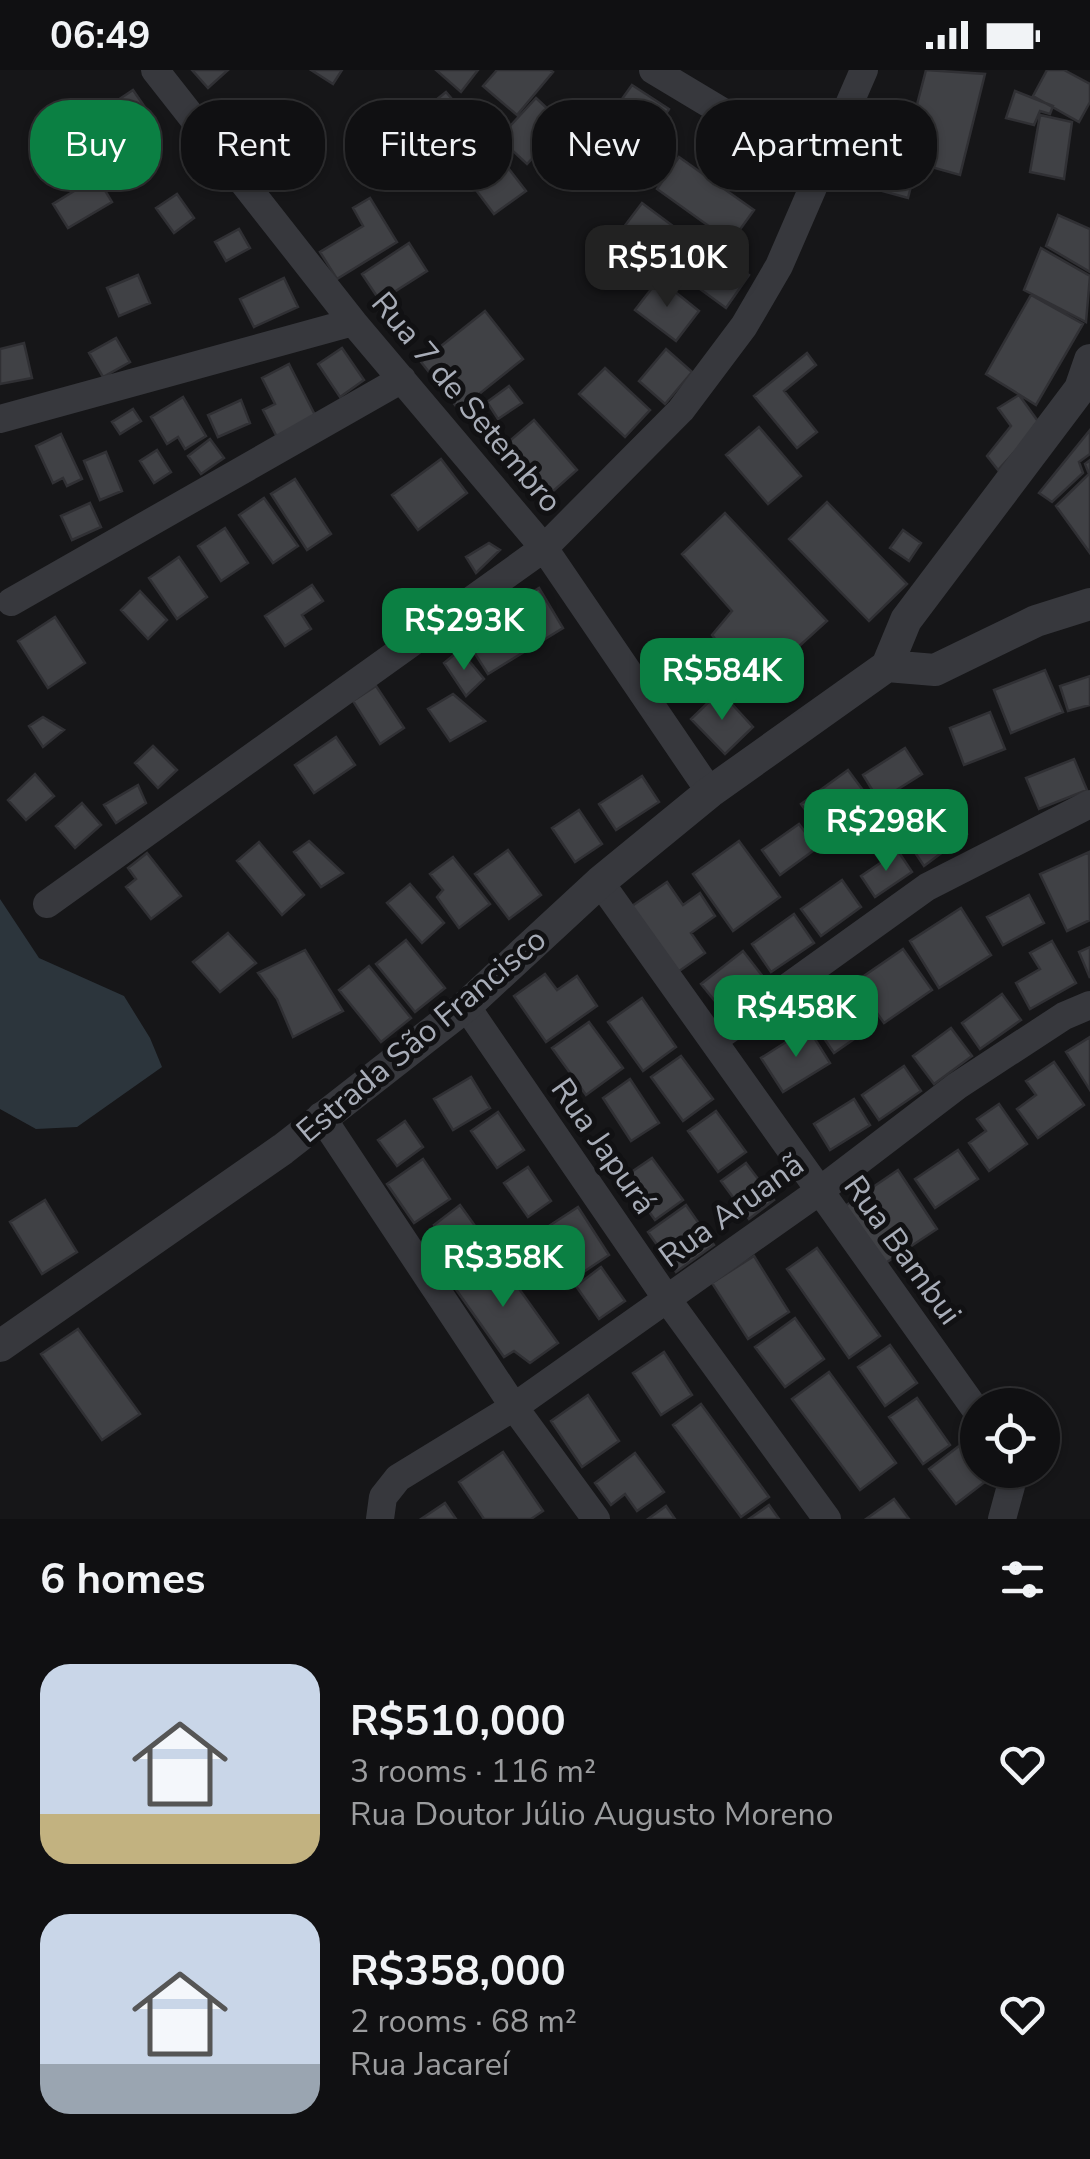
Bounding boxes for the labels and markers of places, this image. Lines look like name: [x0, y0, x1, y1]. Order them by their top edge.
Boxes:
pin: R$510K: [586, 225, 748, 310]
pin: R$293K: [383, 588, 545, 673]
pin: R$584K: [641, 638, 803, 723]
pin: R$298K: [805, 789, 967, 874]
pin: R$458K: [715, 975, 877, 1060]
pin: R$358K: [422, 1225, 584, 1310]

